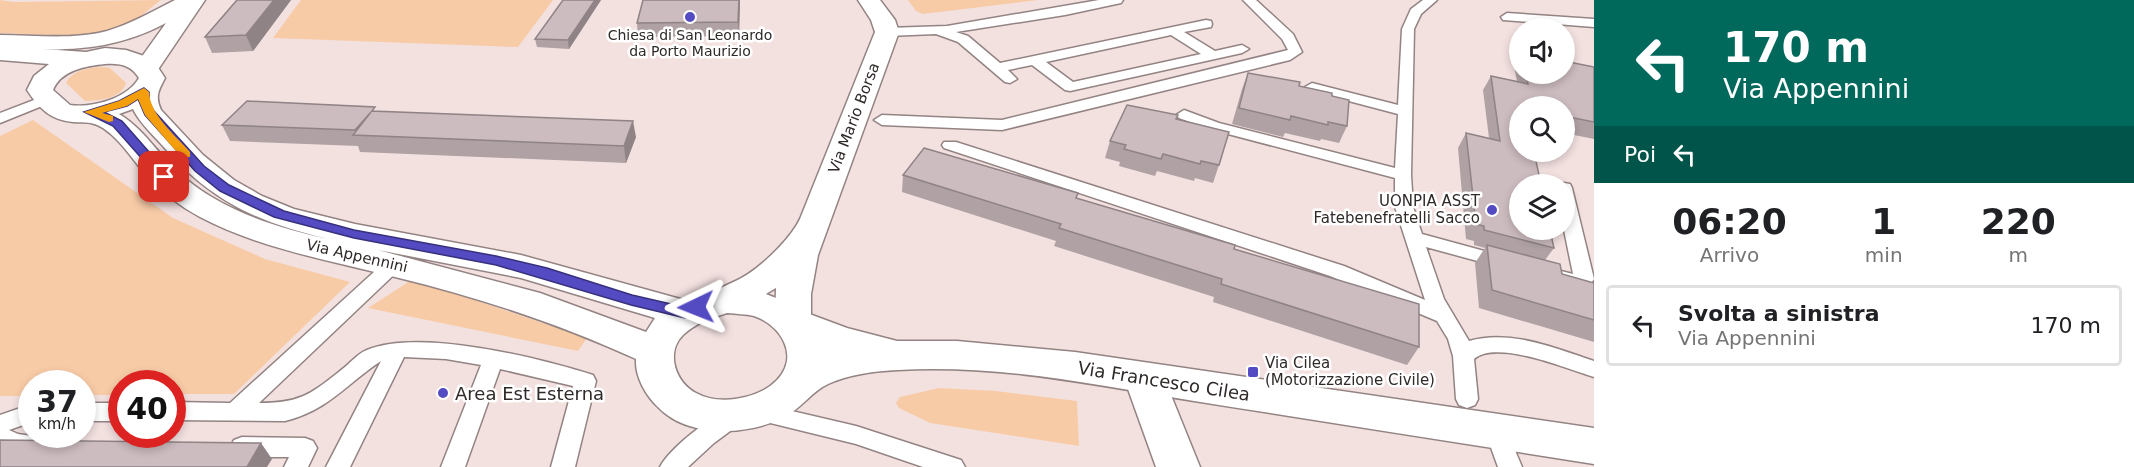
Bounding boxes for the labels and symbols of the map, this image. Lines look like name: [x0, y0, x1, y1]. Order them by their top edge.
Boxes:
marker: Chiesa di San Leonardo da Porto Maurizio: [683, 10, 697, 24]
place label: Chiesa di San Leonardo da Porto Maurizio: [608, 27, 772, 59]
street label: Via Mario Borsa: [825, 60, 883, 176]
pin: [138, 151, 189, 202]
place label: UONPIA ASST Fatebenefratelli Sacco: [1314, 192, 1481, 227]
marker: UONPIA ASST Fatebenefratelli Sacco: [1485, 203, 1499, 217]
street label: Via Appennini: [305, 236, 409, 276]
position arrow: [664, 275, 728, 339]
place label: Via Cilea (Motorizzazione Civile): [1265, 354, 1435, 389]
street label: Via Francesco Cilea: [1076, 357, 1252, 405]
marker: Via Cilea (Motorizzazione Civile): [1246, 365, 1260, 379]
speed limit sign: 40: [108, 370, 186, 448]
place label: Area Est Esterna: [455, 383, 604, 404]
marker: Area Est Esterna: [436, 386, 450, 400]

